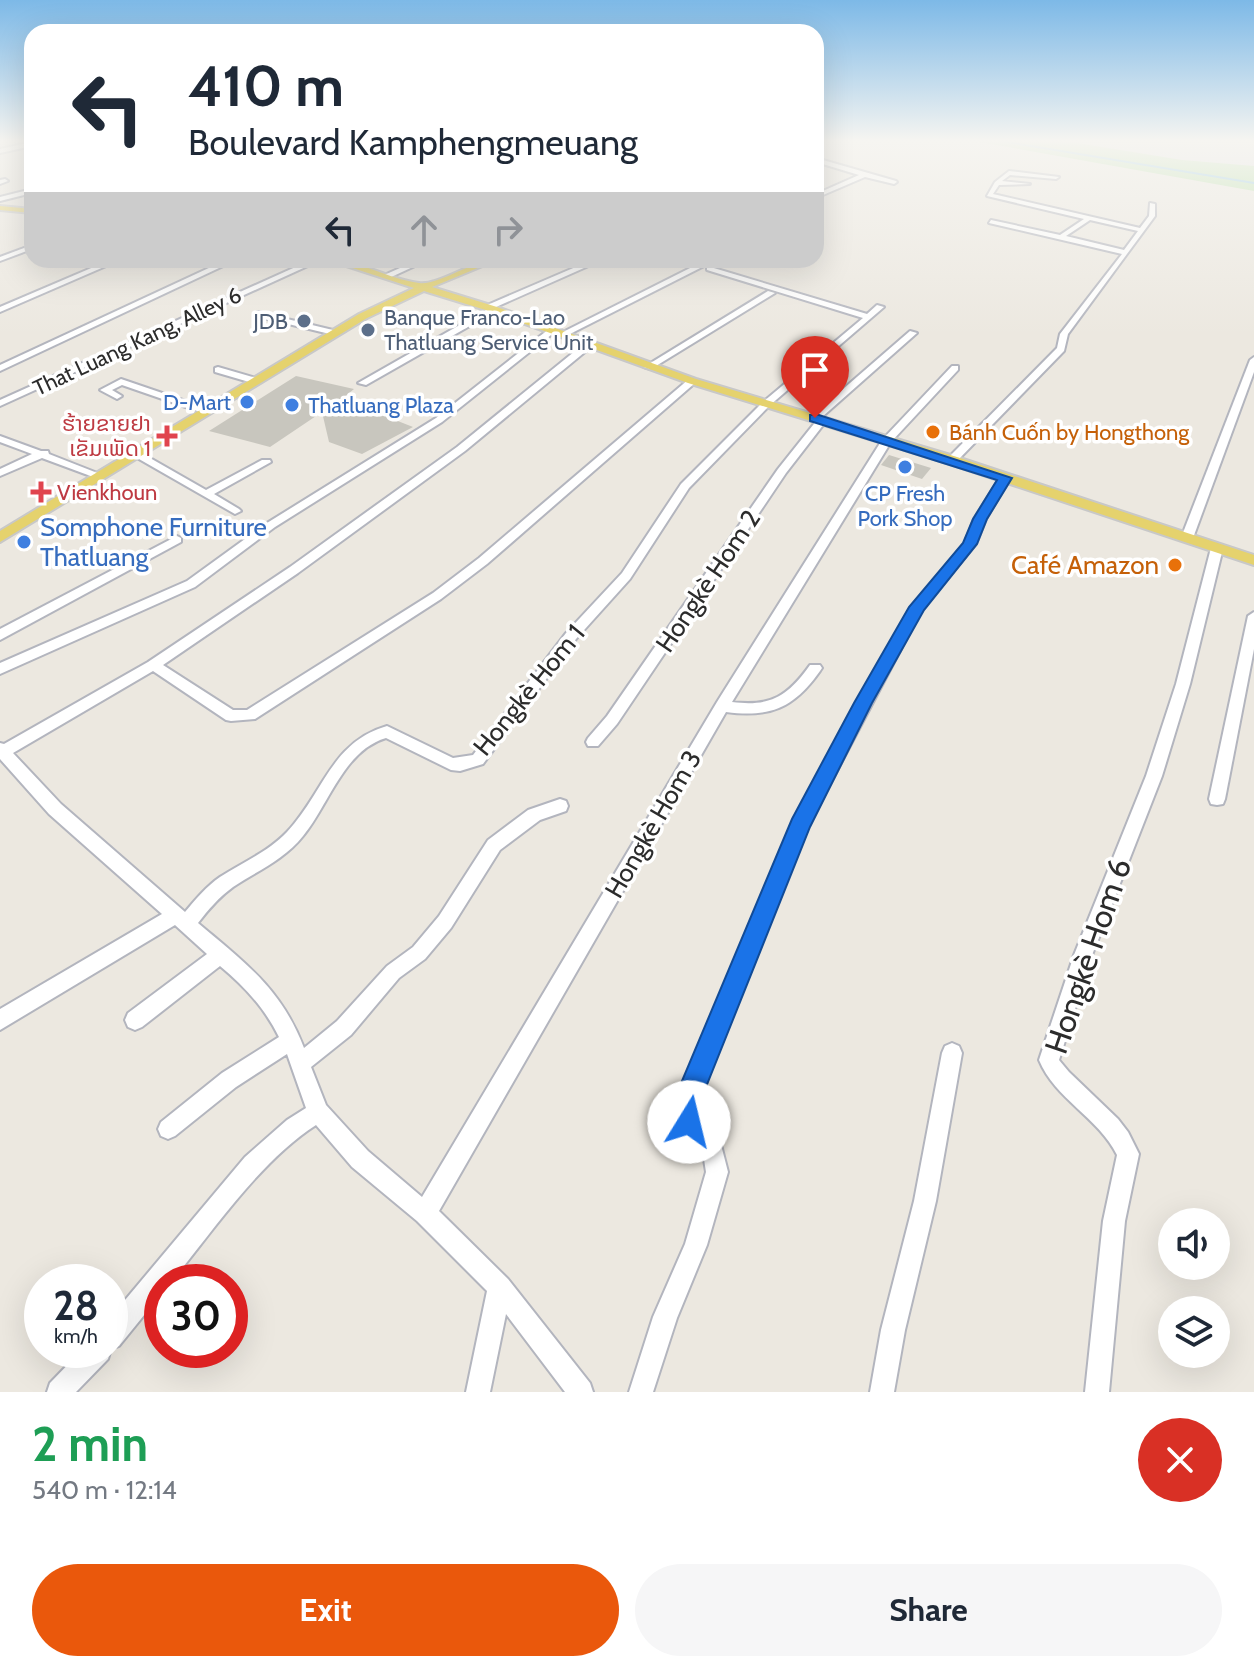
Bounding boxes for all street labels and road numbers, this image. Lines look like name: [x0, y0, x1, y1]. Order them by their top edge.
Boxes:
street label: That Luang Kang, Alley 6: [29, 281, 246, 402]
street label: Hongkè Hom 2: [649, 504, 767, 658]
street label: Hongkè Hom 1: [466, 618, 592, 762]
street label: Hongkè Hom 3: [598, 745, 708, 903]
street label: Hongkè Hom 6: [1036, 853, 1139, 1059]

